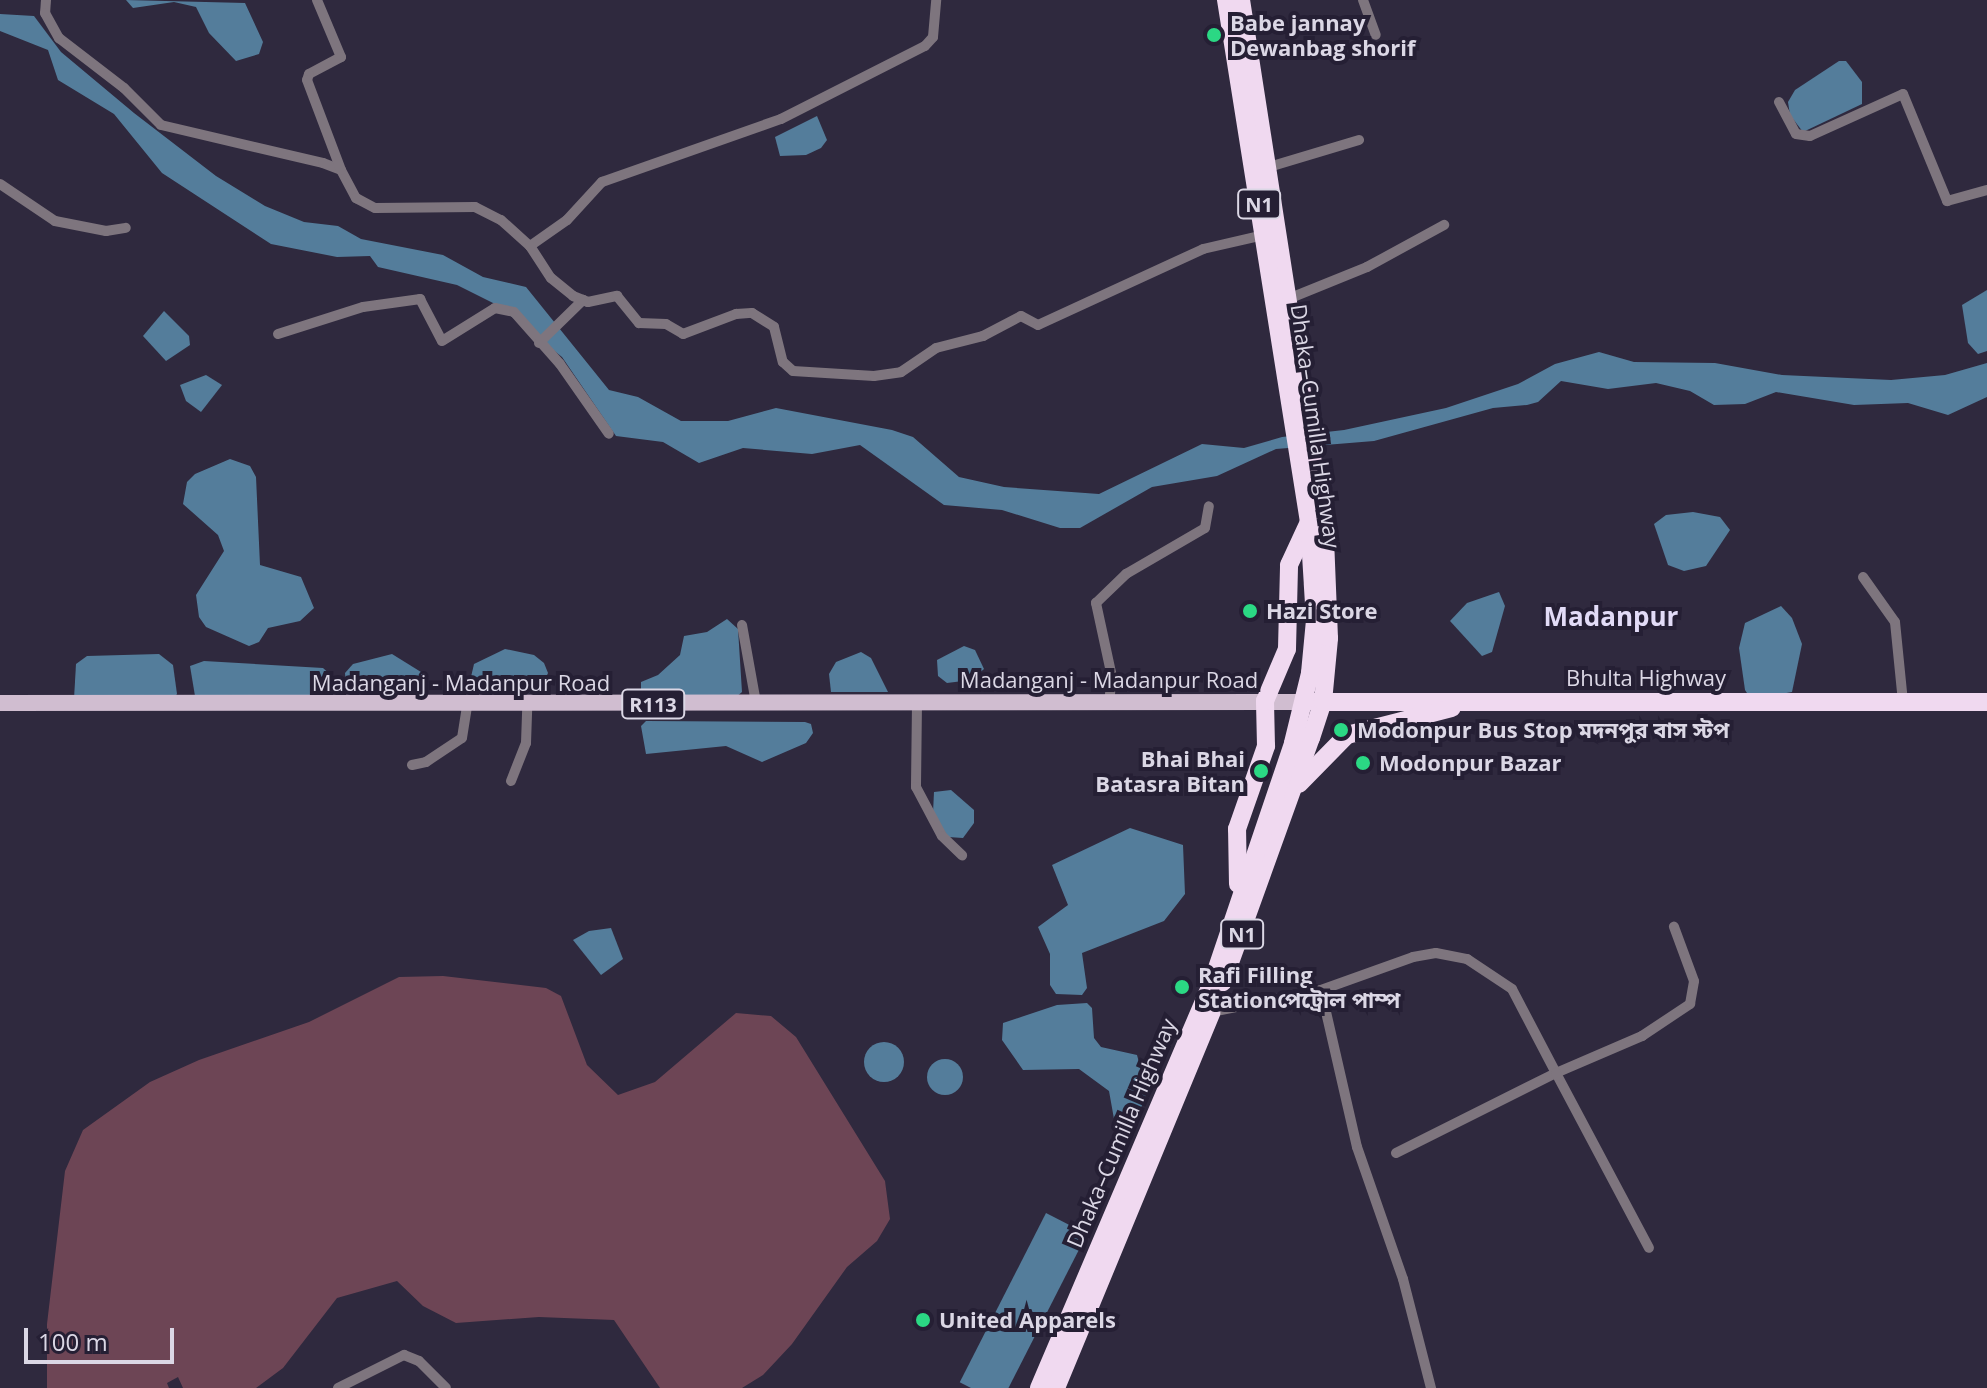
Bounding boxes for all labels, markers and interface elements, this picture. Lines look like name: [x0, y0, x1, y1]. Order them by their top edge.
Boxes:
place label: Babe jannay Dewanbag shorif: [1230, 9, 1415, 60]
marker: Babe jannay Dewanbag shorif: [1205, 26, 1223, 44]
road number: N1: [1237, 188, 1281, 220]
street label: Dhaka–Cumilla Highway: [1286, 302, 1346, 550]
place label: Hazi Store: [1266, 598, 1378, 624]
district label: Madanpur: [1544, 601, 1678, 633]
marker: Hazi Store: [1241, 602, 1259, 620]
street label: Bhulta Highway: [1566, 665, 1726, 691]
street label: Madanganj - Madanpur Road: [960, 667, 1258, 693]
street label: Madanganj - Madanpur Road: [312, 670, 610, 696]
road number: R113: [621, 688, 685, 720]
place label: Modonpur Bus Stop মদনপুর বাস স্টপ: [1357, 717, 1729, 743]
marker: Modonpur Bus Stop মদনপুর বাস স্টপ: [1332, 721, 1350, 739]
place label: Bhai Bhai Batasra Bitan: [1095, 745, 1245, 796]
place label: Modonpur Bazar: [1379, 750, 1562, 776]
marker: Modonpur Bazar: [1354, 754, 1372, 772]
marker: Bhai Bhai Batasra Bitan: [1252, 762, 1270, 780]
road number: N1: [1220, 918, 1264, 950]
place label: Rafi Filling Stationপেট্রোল পাম্প: [1198, 961, 1400, 1012]
marker: Rafi Filling Stationপেট্রোল পাম্প: [1173, 978, 1191, 996]
street label: Dhaka–Cumilla Highway: [1061, 1014, 1181, 1252]
place label: United Apparels: [939, 1307, 1116, 1333]
marker: United Apparels: [914, 1311, 932, 1329]
scale bar: [28, 1312, 178, 1362]
text: 100 m: [38, 1325, 108, 1358]

